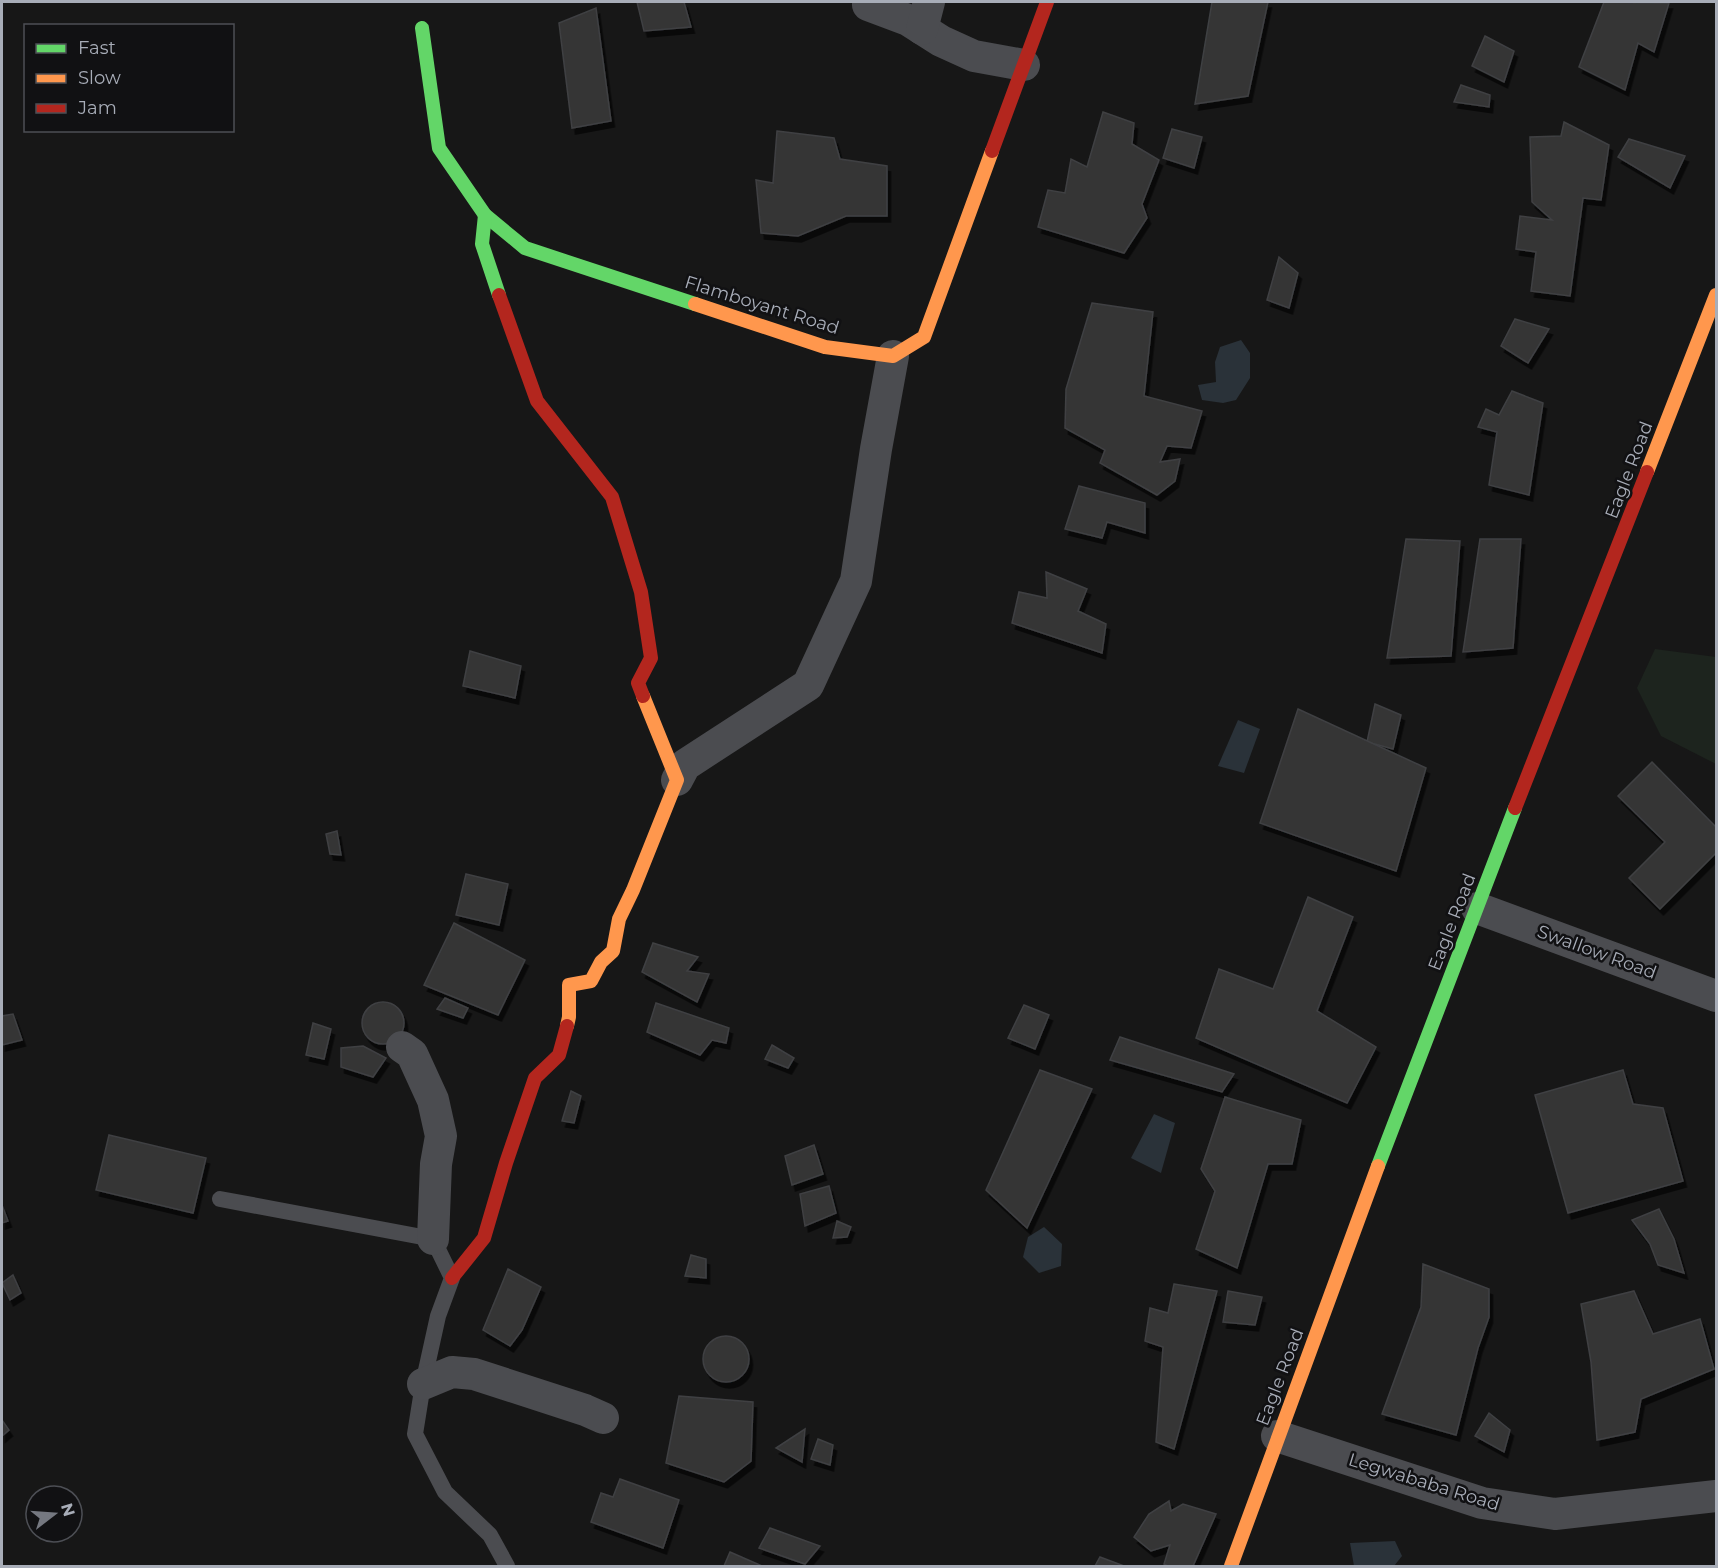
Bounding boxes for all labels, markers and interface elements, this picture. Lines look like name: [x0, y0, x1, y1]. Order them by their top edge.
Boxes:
legend: [24, 24, 234, 132]
text: Fast: [78, 37, 116, 59]
text: Slow: [78, 67, 121, 89]
text: Jam: [77, 97, 117, 119]
street label: Flamboyant Road: [682, 271, 842, 339]
street label: Eagle Road: [1600, 418, 1658, 522]
street label: Eagle Road: [1423, 870, 1481, 974]
street label: Swallow Road: [1534, 920, 1660, 984]
street label: Eagle Road: [1251, 1325, 1309, 1429]
street label: Legwababa Road: [1346, 1449, 1502, 1515]
north arrow: [24, 1484, 84, 1544]
text: N: [57, 1501, 79, 1519]

